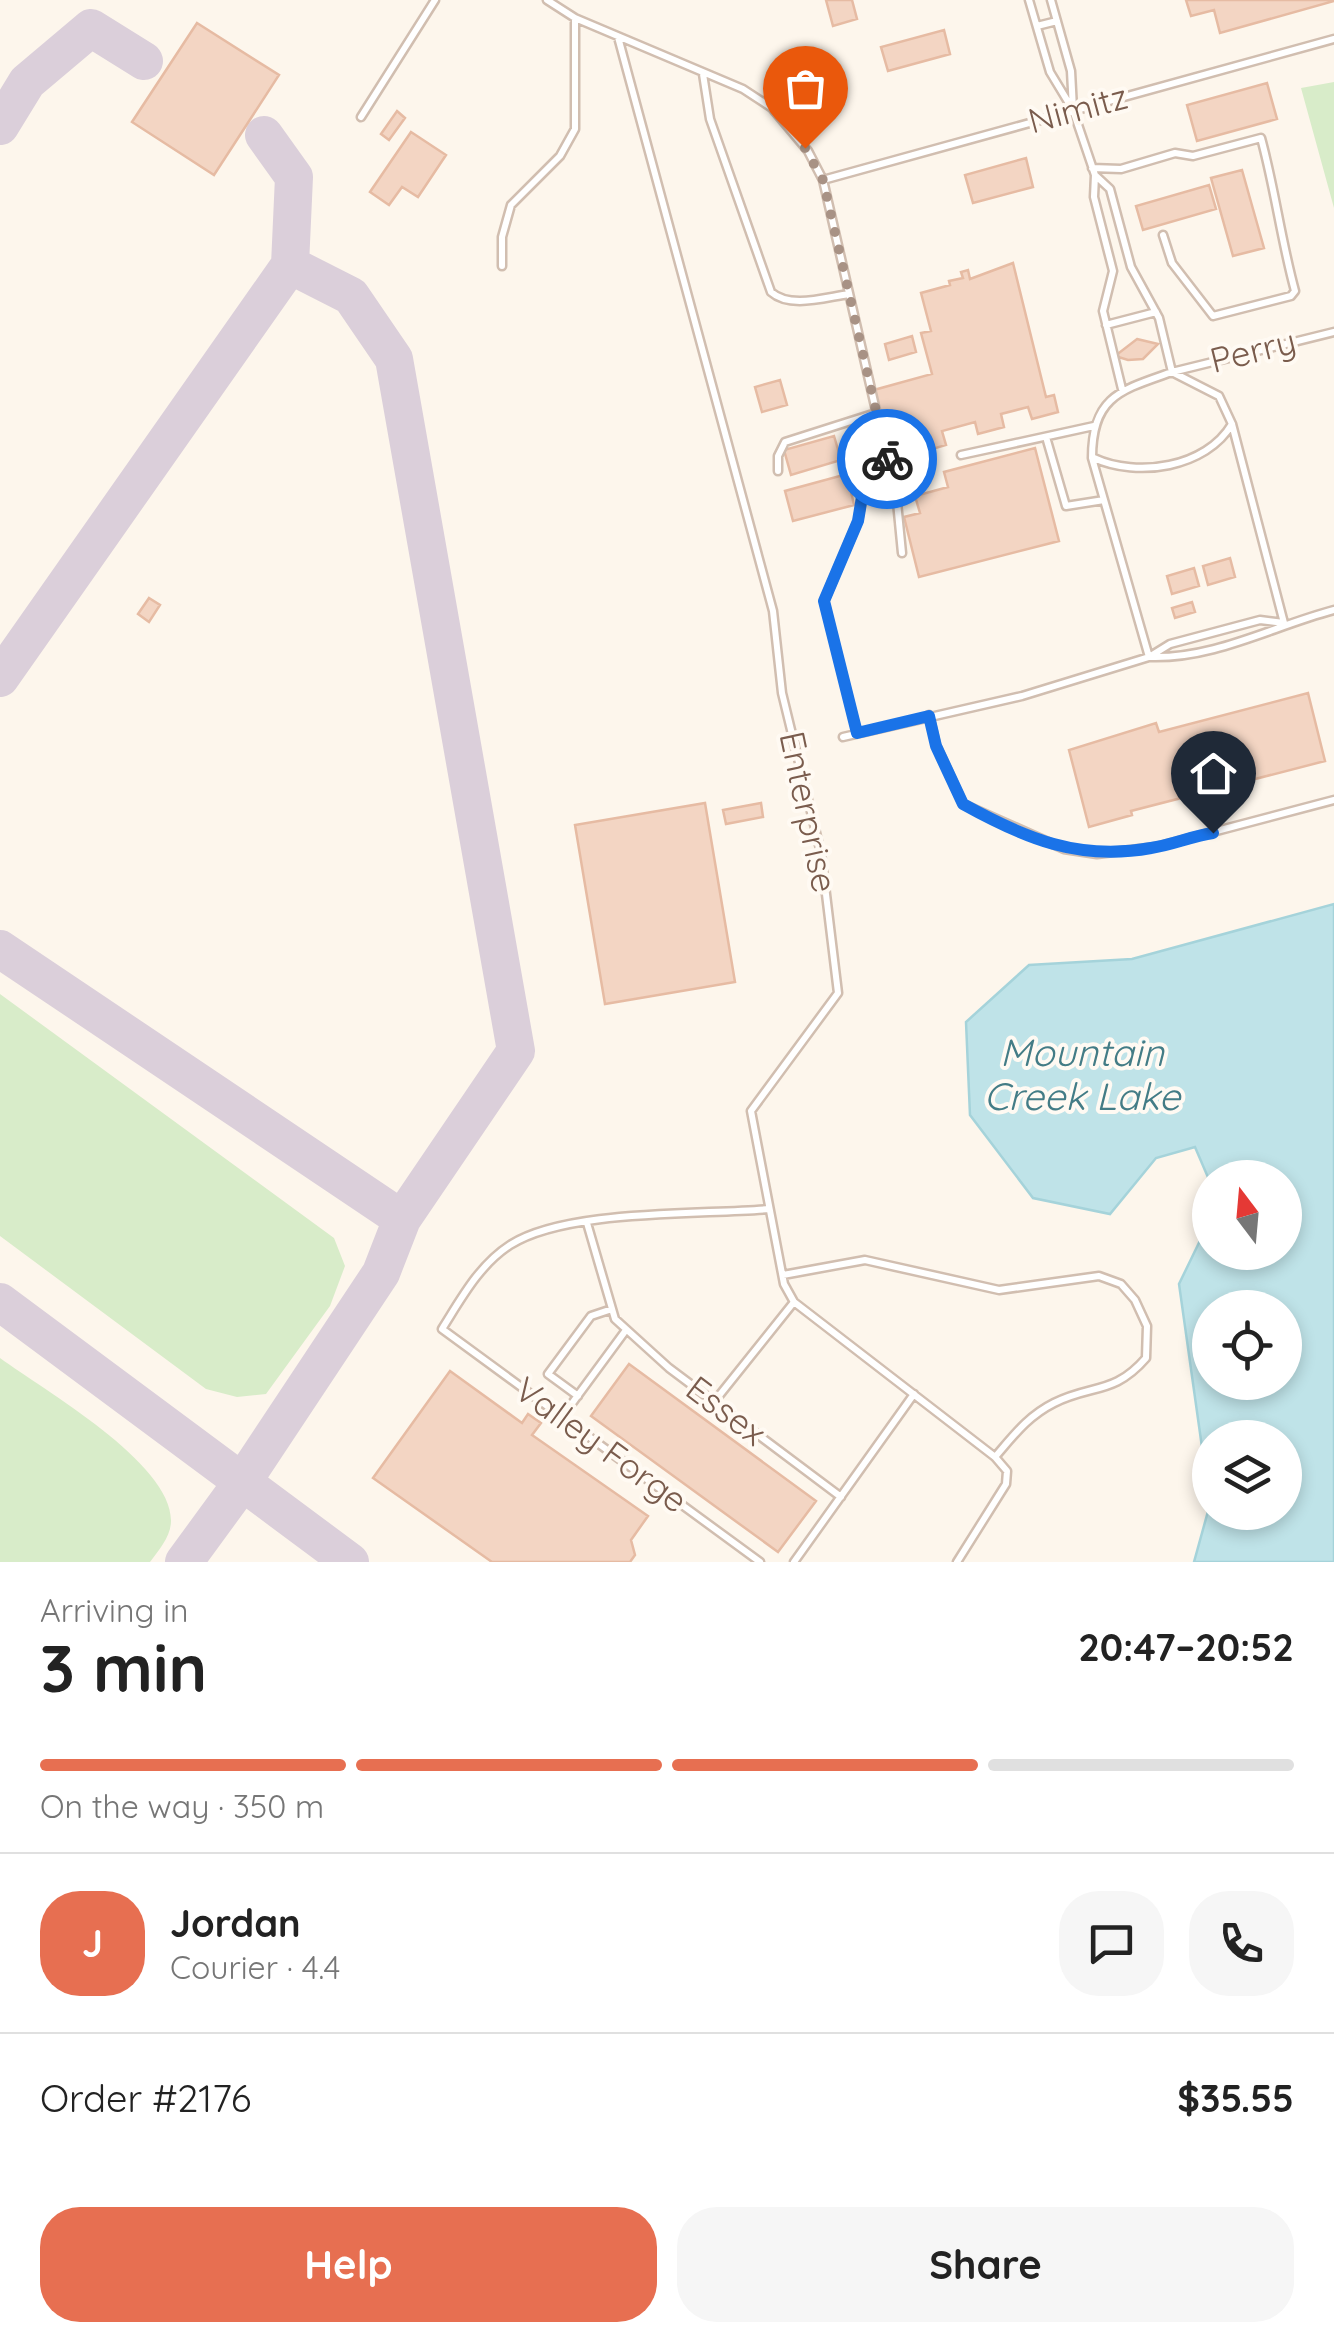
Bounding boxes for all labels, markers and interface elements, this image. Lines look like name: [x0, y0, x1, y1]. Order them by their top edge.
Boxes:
pin: [763, 46, 848, 149]
icon: bag: [778, 61, 833, 116]
street label: Nimitz: [1023, 74, 1132, 142]
street label: Perry: [1205, 318, 1300, 382]
courier: [837, 409, 937, 509]
icon: bike: [860, 432, 915, 487]
street label: Enterprise: [770, 727, 847, 896]
pin: [1171, 731, 1256, 834]
icon: home: [1186, 746, 1241, 801]
water label: Mountain Creek Lake: [984, 1028, 1182, 1120]
north arrow: [1192, 1160, 1302, 1270]
map controls: [1192, 1160, 1302, 1530]
button: locate: [1192, 1290, 1302, 1400]
street label: Essex: [678, 1366, 775, 1455]
street label: Valley Forge: [506, 1367, 697, 1522]
button: layers: [1192, 1420, 1302, 1530]
text: Arriving in: [40, 1590, 189, 1630]
text: 20:47–20:52: [1078, 1623, 1294, 1671]
text: 3 min: [40, 1627, 207, 1708]
text: On the way · 350 m: [40, 1786, 324, 1826]
button: chat: [1059, 1891, 1164, 1996]
button: phone: [1189, 1891, 1294, 1996]
text: Jordan: [170, 1899, 301, 1947]
text: J: [82, 1919, 103, 1967]
text: Courier · 4.4: [170, 1947, 340, 1987]
text: Order #2176: [40, 2074, 251, 2122]
text: $35.55: [1177, 2074, 1294, 2122]
button: Help: [40, 2207, 657, 2322]
button: Share: [677, 2207, 1294, 2322]

